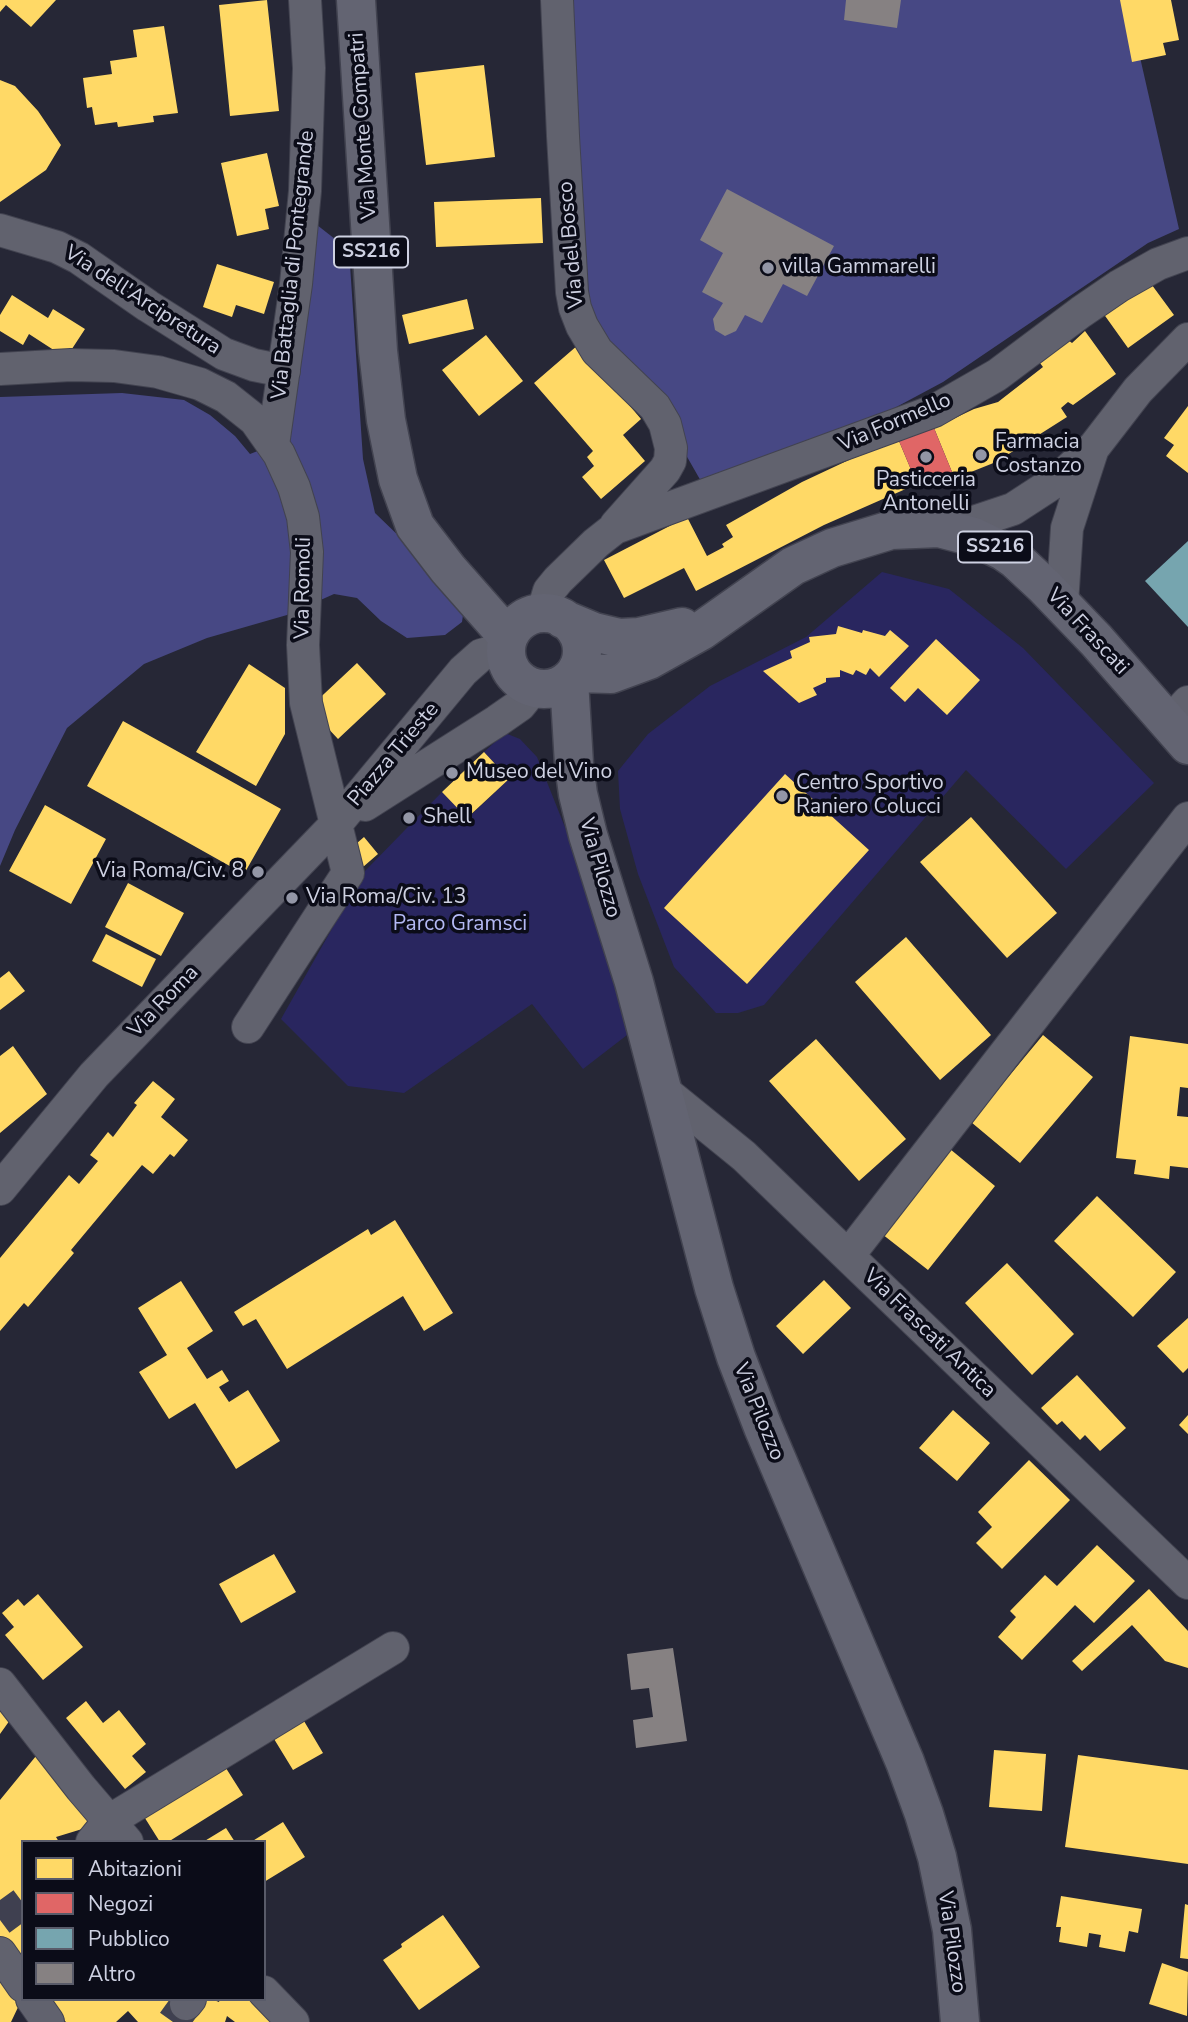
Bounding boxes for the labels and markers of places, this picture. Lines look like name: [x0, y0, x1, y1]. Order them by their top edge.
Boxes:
place label: villa Gammarelli: [782, 255, 936, 281]
marker: villa Gammarelli: [760, 260, 776, 276]
place label: Farmacia Costanzo: [995, 430, 1082, 480]
marker: Farmacia Costanzo: [973, 447, 989, 463]
marker: Pasticceria Antonelli: [918, 449, 934, 465]
place label: Pasticceria Antonelli: [876, 468, 976, 518]
place label: Museo del Vino: [466, 760, 612, 786]
marker: Museo del Vino: [444, 765, 460, 781]
place label: Centro Sportivo Raniero Colucci: [796, 771, 944, 821]
marker: Centro Sportivo Raniero Colucci: [774, 788, 790, 804]
place label: Shell: [423, 805, 471, 831]
marker: Shell: [401, 810, 417, 826]
place label: Via Roma/Civ. 8: [96, 859, 244, 885]
marker: Via Roma/Civ. 8: [250, 864, 266, 880]
place label: Via Roma/Civ. 13: [306, 885, 466, 911]
marker: Via Roma/Civ. 13: [284, 890, 300, 906]

